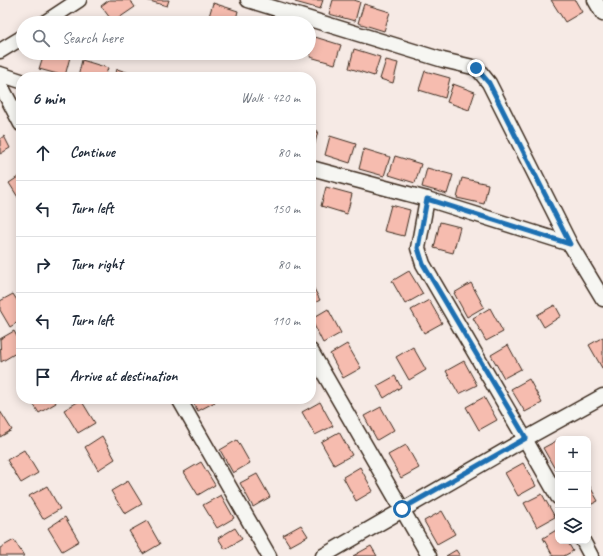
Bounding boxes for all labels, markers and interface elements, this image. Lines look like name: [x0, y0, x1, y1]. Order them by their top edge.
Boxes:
search box: [16, 16, 316, 60]
icon: search: [30, 27, 52, 49]
text: Search here: [62, 29, 123, 48]
route end: [467, 59, 485, 77]
text: 6 min: [32, 88, 65, 109]
text: Walk · 420 m: [241, 90, 300, 106]
icon: ahead: [32, 142, 54, 164]
text: Continue: [70, 143, 115, 162]
text: 80 m: [278, 145, 300, 161]
icon: left: [32, 198, 54, 220]
text: Turn left: [70, 199, 113, 218]
text: 150 m: [272, 201, 300, 217]
icon: right: [32, 254, 54, 276]
text: Turn right: [70, 255, 123, 274]
text: 80 m: [278, 257, 300, 273]
icon: left: [32, 310, 54, 332]
text: Turn left: [70, 311, 113, 330]
text: 110 m: [272, 313, 300, 329]
icon: arrive: [32, 366, 54, 388]
text: Arrive at destination: [70, 367, 177, 386]
map controls: [555, 436, 591, 544]
button: +: [555, 436, 591, 472]
button: −: [555, 472, 591, 508]
route start: [393, 500, 411, 518]
button: layers: [555, 508, 591, 544]

